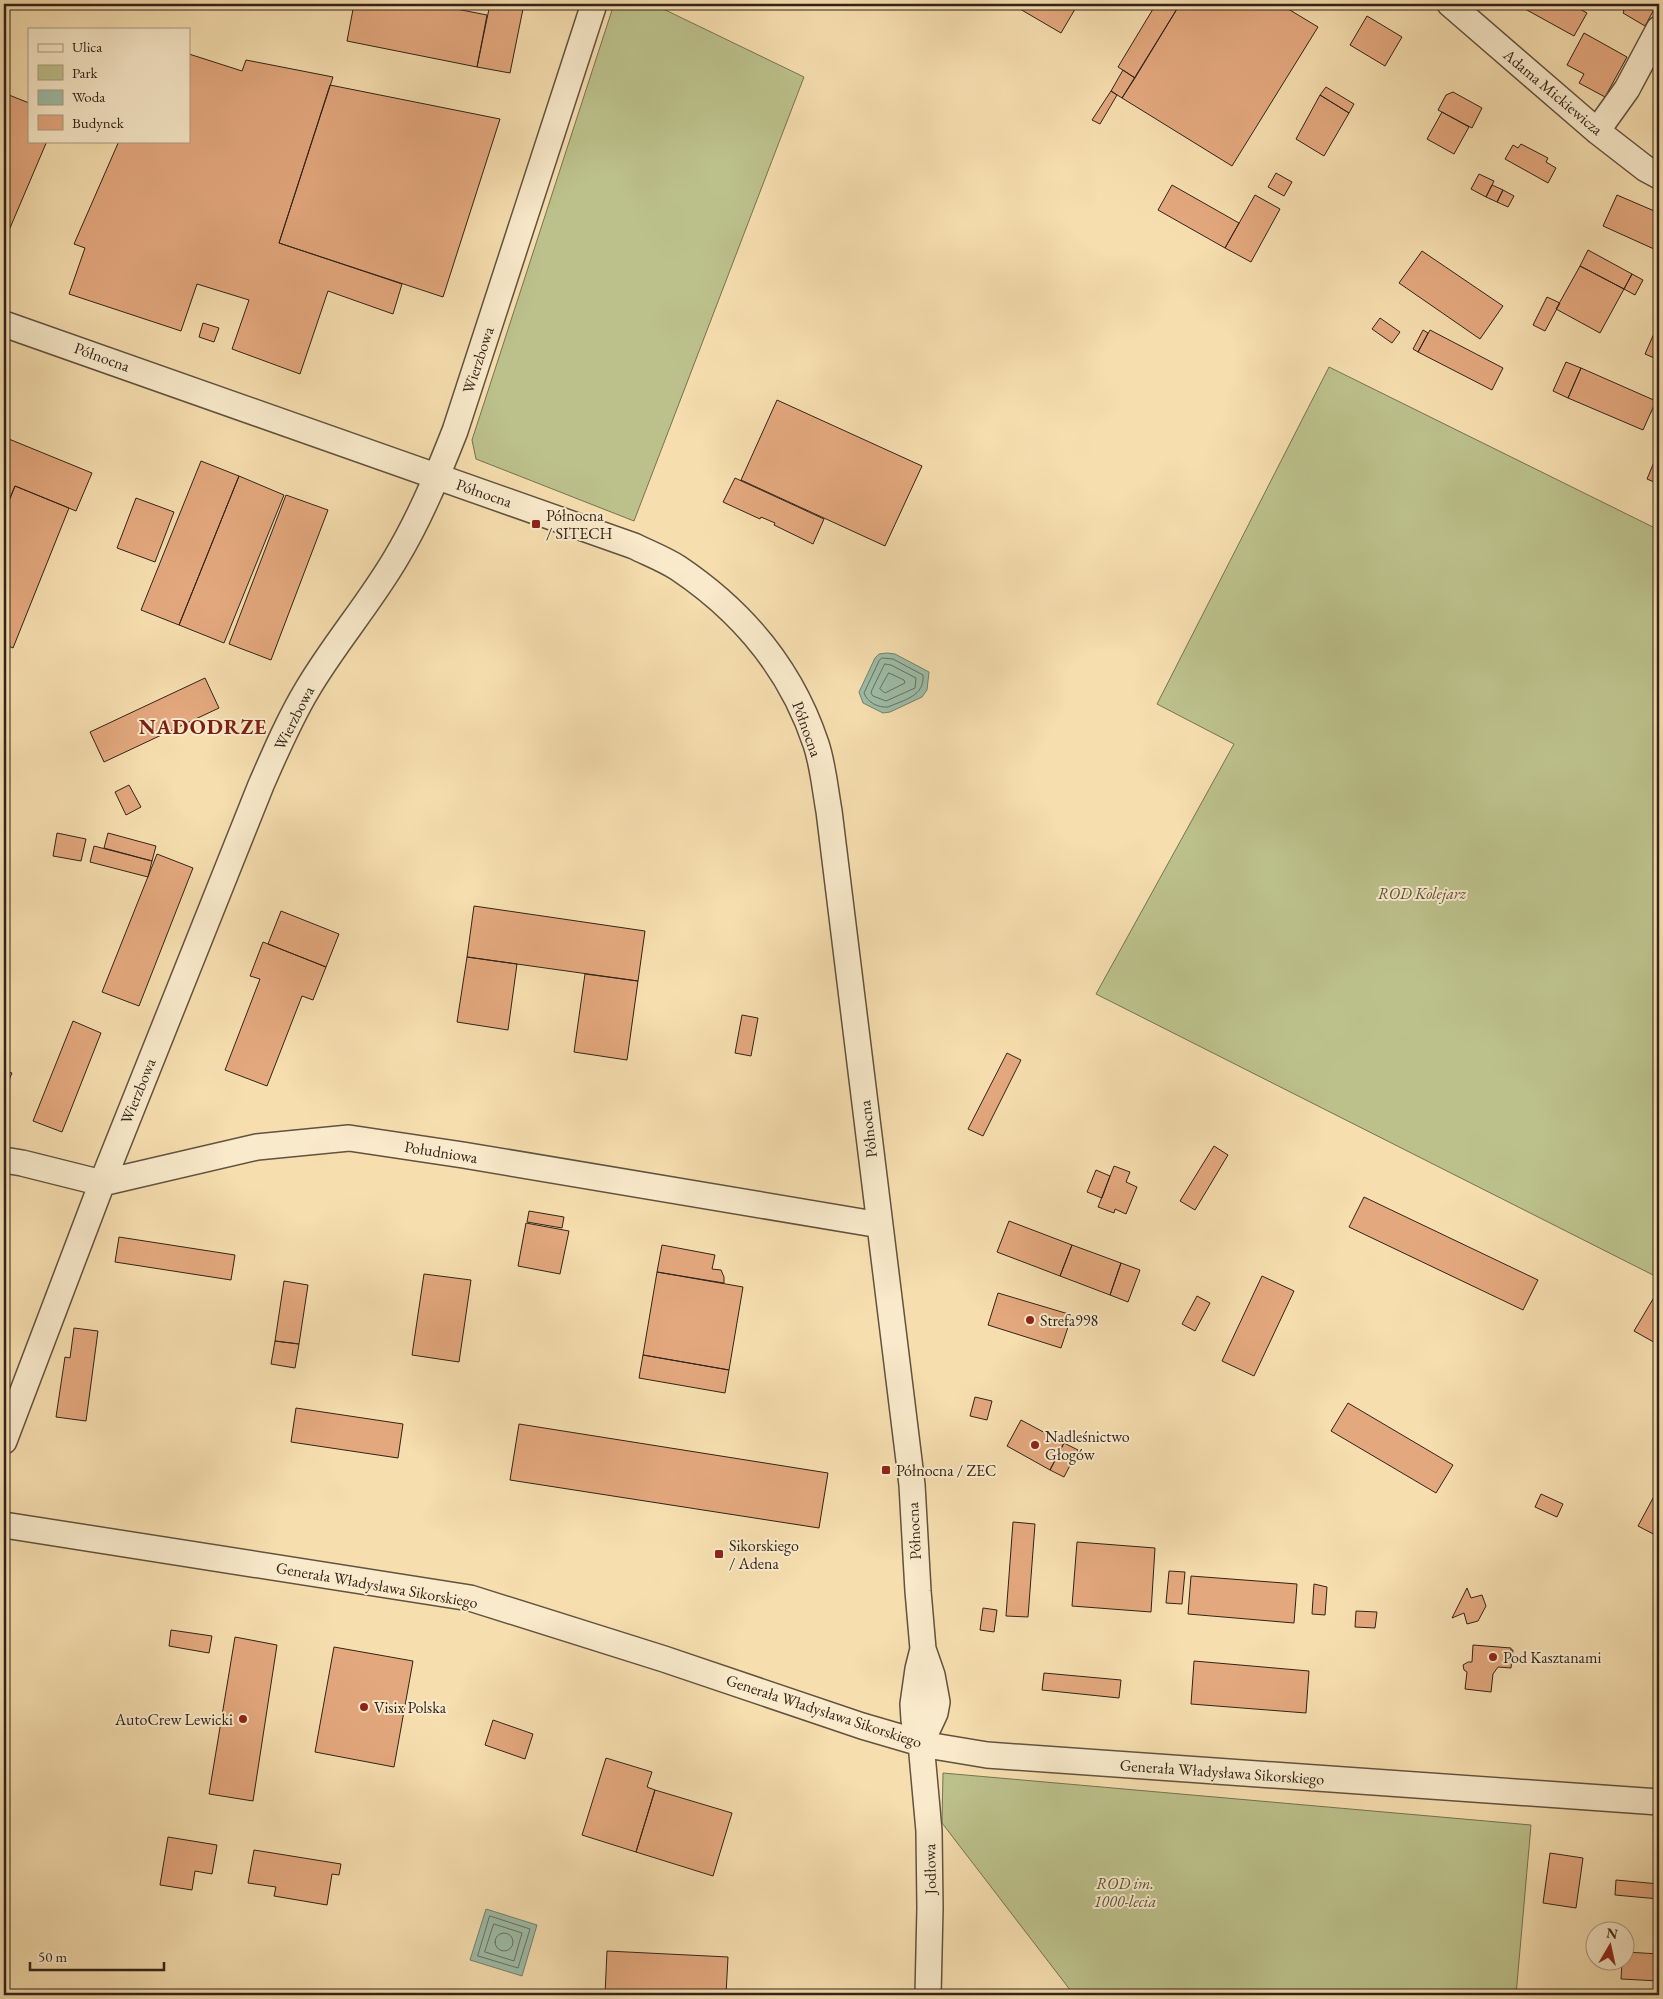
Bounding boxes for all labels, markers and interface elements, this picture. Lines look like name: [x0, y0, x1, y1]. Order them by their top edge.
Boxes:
legend: [28, 28, 190, 142]
text: Ulica: [72, 37, 102, 56]
street label: Adama Mickiewicza: [1498, 44, 1608, 140]
text: Park: [72, 63, 99, 82]
text: Woda: [72, 87, 105, 106]
text: Budynek: [72, 113, 125, 132]
street label: Wierzbowa: [457, 323, 499, 396]
street label: Północna: [71, 337, 133, 377]
street label: Północna: [453, 474, 515, 513]
place label: Północna / SITECH: [546, 505, 613, 544]
marker: Północna / SITECH: [530, 518, 542, 530]
street label: Wierzbowa: [269, 682, 319, 753]
street label: Północna: [787, 698, 827, 760]
district label: NADODRZE: [139, 713, 267, 740]
park label: ROD Kolejarz: [1378, 883, 1467, 904]
street label: Wierzbowa: [115, 1055, 161, 1127]
street label: Północna: [854, 1098, 882, 1159]
street label: Południowa: [403, 1136, 480, 1168]
place label: Strefa998: [1040, 1310, 1098, 1331]
marker: Strefa998: [1024, 1314, 1036, 1326]
place label: Nadleśnictwo Głogów: [1045, 1426, 1130, 1465]
marker: Nadleśnictwo Głogów: [1029, 1439, 1041, 1451]
place label: Północna / ZEC: [896, 1460, 996, 1481]
marker: Północna / ZEC: [880, 1464, 892, 1476]
street label: Północna: [902, 1501, 926, 1560]
place label: Sikorskiego / Adena: [729, 1535, 799, 1574]
marker: Sikorskiego / Adena: [713, 1548, 725, 1560]
street label: Generała Władysława Sikorskiego: [274, 1557, 480, 1613]
place label: Pod Kasztanami: [1503, 1647, 1601, 1668]
marker: Pod Kasztanami: [1487, 1651, 1499, 1663]
street label: Generała Władysława Sikorskiego: [723, 1669, 925, 1753]
place label: Visix Polska: [374, 1697, 447, 1718]
marker: Visix Polska: [358, 1701, 370, 1713]
place label: AutoCrew Lewicki: [114, 1709, 233, 1730]
marker: AutoCrew Lewicki: [237, 1713, 249, 1725]
street label: Generała Władysława Sikorskiego: [1119, 1754, 1325, 1790]
street label: Jodłowa: [919, 1843, 941, 1897]
park label: ROD im. 1000-lecia: [1094, 1873, 1156, 1912]
north arrow: [1586, 1922, 1636, 1972]
text: N: [1605, 1923, 1620, 1943]
scale bar: [30, 1939, 164, 1971]
text: 50 m: [38, 1947, 67, 1966]

